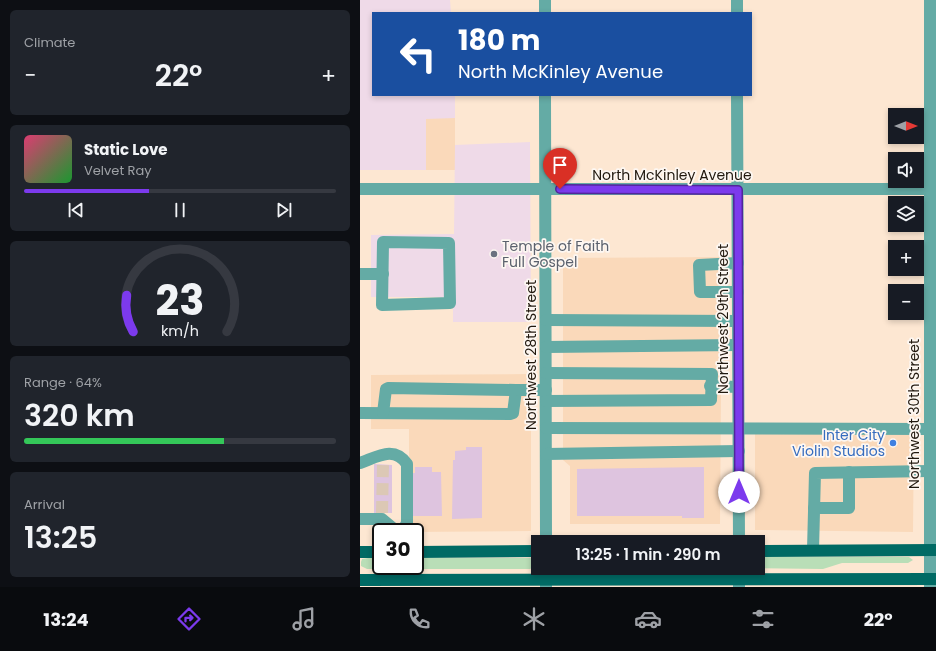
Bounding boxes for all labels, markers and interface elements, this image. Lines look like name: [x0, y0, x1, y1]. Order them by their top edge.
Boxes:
text: 180 m: [458, 21, 541, 60]
icon: left: [392, 28, 444, 80]
text: Climate: [24, 33, 75, 52]
text: 22°: [155, 54, 202, 97]
text: North McKinley Avenue: [458, 59, 663, 84]
text: −: [24, 60, 36, 91]
text: +: [321, 60, 336, 91]
north arrow: [888, 108, 924, 144]
map controls: [888, 108, 924, 320]
text: Static Love: [84, 139, 168, 160]
pin: [543, 148, 577, 189]
button: sound: [888, 152, 924, 188]
icon: arrive: [549, 154, 571, 176]
text: Velvet Ray: [84, 161, 152, 180]
street label: North McKinley Avenue: [592, 165, 752, 185]
button: layers: [888, 196, 924, 232]
icon: previous: [65, 199, 87, 221]
icon: pause: [169, 199, 191, 221]
icon: next: [273, 199, 295, 221]
place label: Temple of Faith Full Gospel: [502, 236, 609, 272]
button: +: [888, 240, 924, 276]
street label: Northwest 29th Street: [713, 244, 733, 394]
marker: Temple of Faith Full Gospel: [489, 249, 499, 259]
text: 23: [156, 270, 204, 329]
street label: Northwest 28th Street: [521, 280, 541, 430]
button: −: [888, 284, 924, 320]
text: km/h: [161, 320, 199, 340]
street label: Northwest 30th Street: [904, 339, 924, 489]
text: Range · 64%: [24, 373, 102, 392]
text: 320 km: [24, 394, 135, 437]
place label: Inter City Violin Studios: [792, 425, 885, 461]
marker: Inter City Violin Studios: [888, 438, 898, 448]
position arrow: [718, 471, 760, 513]
text: Arrival: [24, 495, 65, 514]
text: 13:25: [24, 516, 97, 559]
speed limit sign: 30: [372, 523, 424, 575]
text: 13:25 · 1 min · 290 m: [576, 544, 720, 565]
icon: directions: [175, 605, 203, 633]
icon: music: [290, 605, 318, 633]
icon: phone: [405, 605, 433, 633]
icon: climate: [520, 605, 548, 633]
icon: car: [634, 605, 662, 633]
icon: filters: [749, 605, 777, 633]
text: 13:24: [43, 607, 89, 632]
text: 22°: [864, 607, 893, 632]

